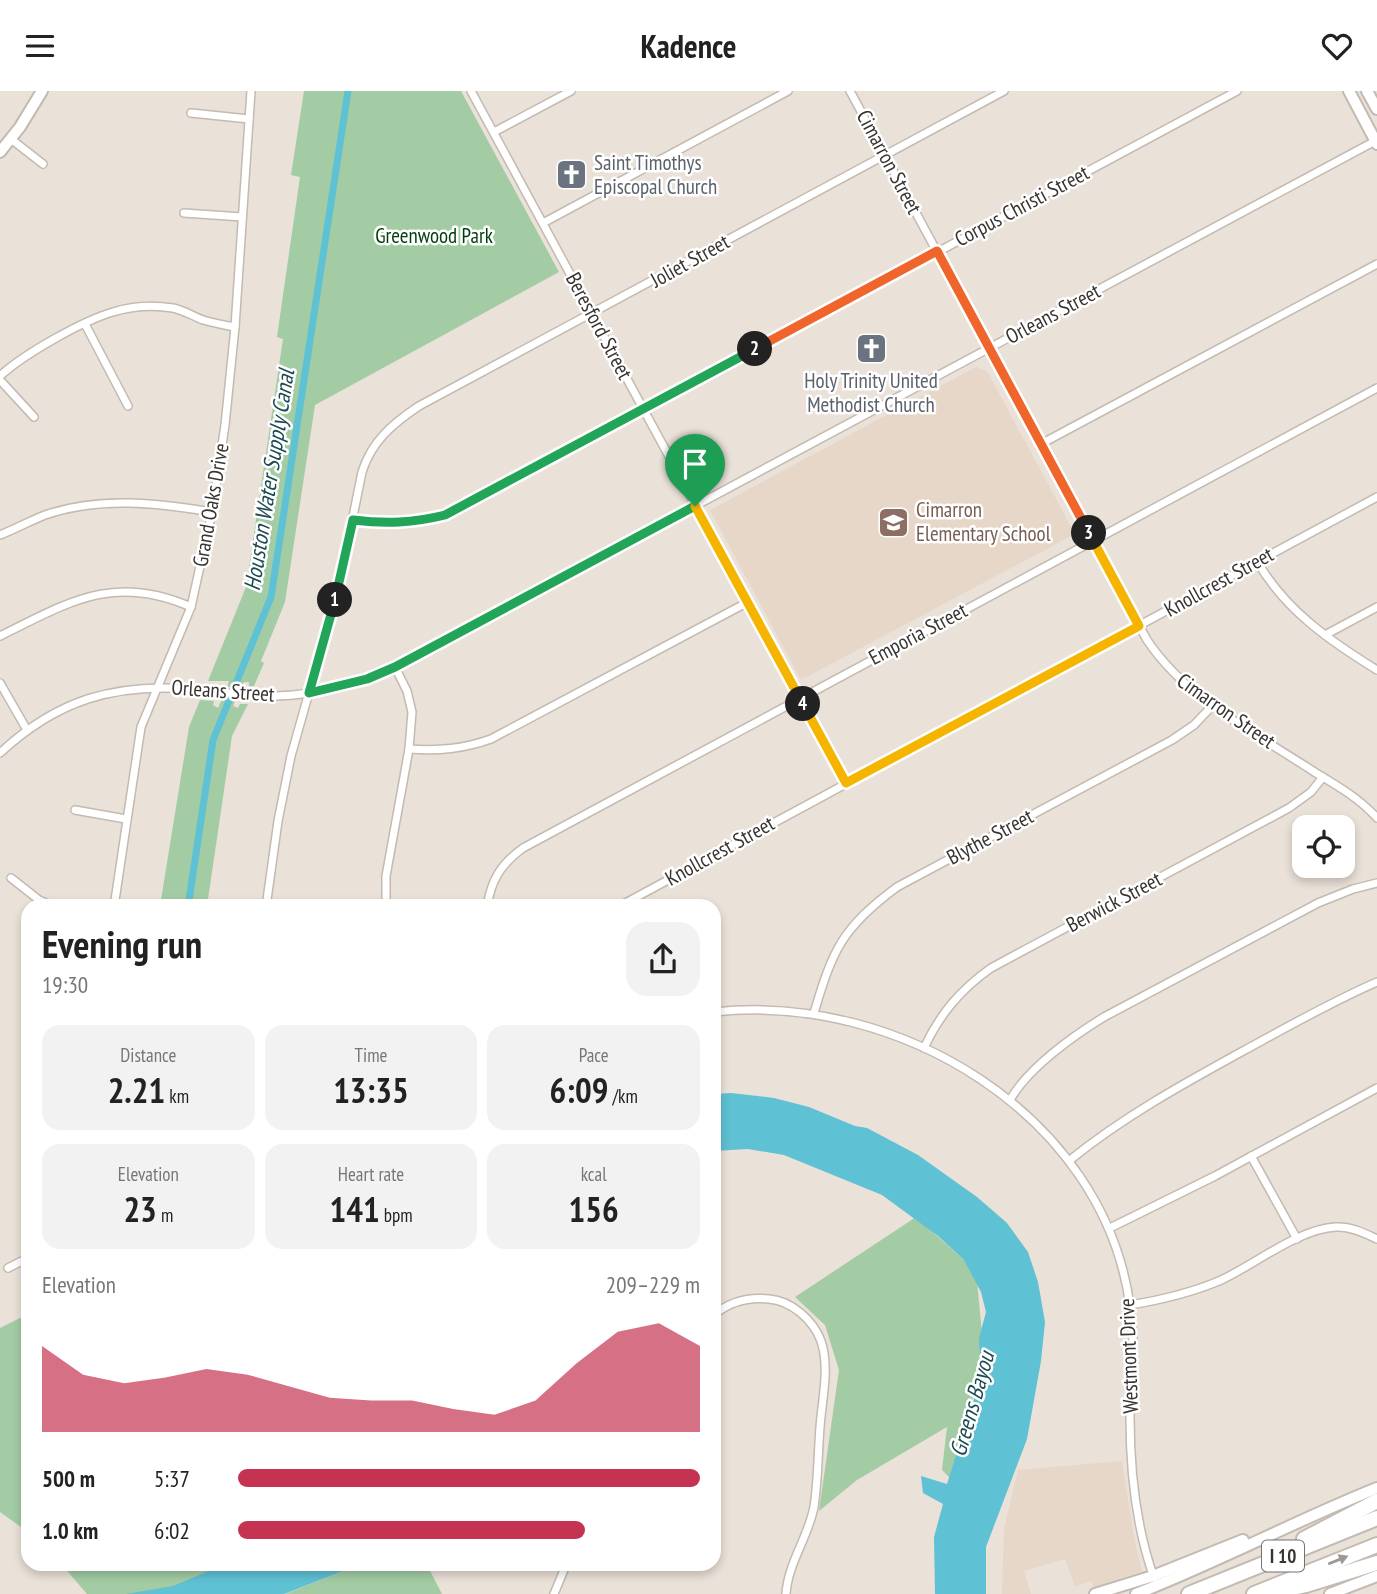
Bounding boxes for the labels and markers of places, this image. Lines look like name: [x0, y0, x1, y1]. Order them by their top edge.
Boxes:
place label: Saint Timothys Episcopal Church: [594, 149, 717, 200]
church icon: Saint Timothys Episcopal Church: [554, 158, 588, 192]
pin: 2: [738, 331, 772, 367]
church icon: Holy Trinity United Methodist Church: [854, 332, 888, 366]
place label: Holy Trinity United Methodist Church: [804, 367, 938, 418]
pin: [665, 434, 725, 506]
place label: Cimarron Elementary School: [916, 496, 1051, 547]
school or university icon: Cimarron Elementary School: [876, 505, 910, 539]
pin: 3: [1072, 515, 1106, 551]
pin: 1: [318, 582, 352, 617]
pin: 4: [786, 687, 820, 721]

